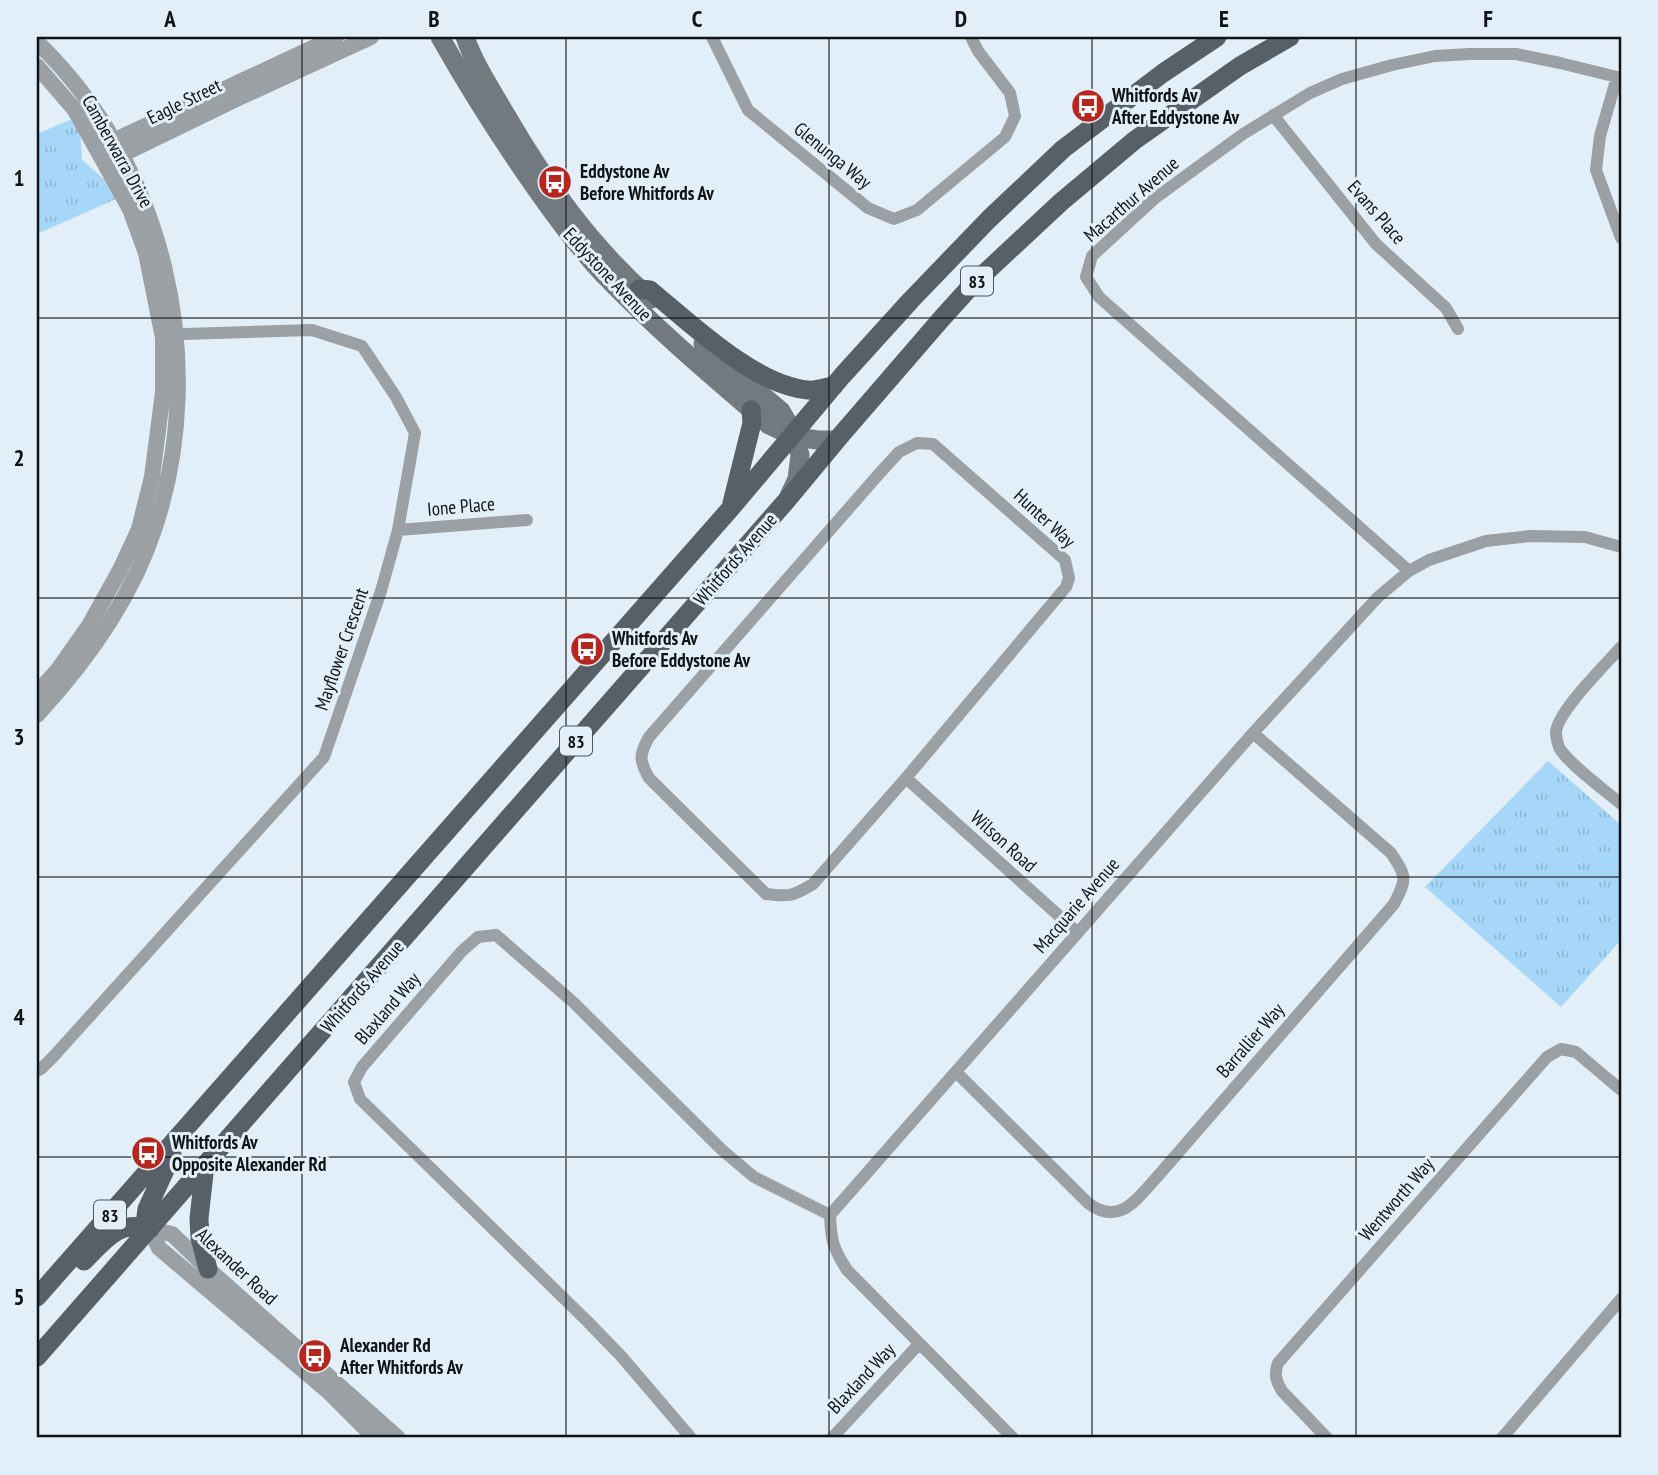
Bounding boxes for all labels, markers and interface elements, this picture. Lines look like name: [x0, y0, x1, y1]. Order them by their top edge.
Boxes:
text: A: [163, 4, 176, 33]
text: B: [428, 4, 440, 33]
text: C: [692, 4, 703, 33]
text: D: [955, 4, 967, 33]
text: E: [1219, 4, 1229, 33]
text: F: [1483, 4, 1493, 33]
street label: Eagle Street: [143, 72, 226, 129]
place label: Whitfords Av After Eddystone Av: [1111, 83, 1239, 129]
bus stop icon: Whitfords Av After Eddystone Av: [1069, 87, 1107, 125]
street label: Camberwarra Drive: [77, 90, 159, 212]
street label: Glenunga Way: [789, 116, 877, 194]
street label: Macarthur Avenue: [1078, 151, 1184, 247]
place label: Eddystone Av Before Whitfords Av: [580, 159, 714, 205]
text: 1: [14, 163, 25, 192]
bus stop icon: Eddystone Av Before Whitfords Av: [536, 163, 574, 201]
street label: Evans Place: [1343, 175, 1411, 249]
street label: Eddystone Avenue: [559, 222, 658, 326]
road number: 83: [961, 267, 993, 296]
text: 2: [14, 443, 25, 472]
street label: Hunter Way: [1009, 483, 1081, 553]
street label: Ione Place: [426, 491, 496, 521]
street label: Whitfords Avenue: [688, 508, 782, 610]
street label: Mayflower Crescent: [309, 584, 373, 713]
place label: Whitfords Av Before Eddystone Av: [611, 626, 750, 672]
bus stop icon: Whitfords Av Before Eddystone Av: [568, 630, 606, 668]
text: 3: [14, 722, 25, 751]
road number: 83: [560, 726, 592, 756]
street label: Wilson Road: [966, 805, 1042, 877]
street label: Macquarie Avenue: [1028, 852, 1124, 958]
street label: Whitfords Avenue: [315, 935, 409, 1037]
street label: Blaxland Way: [349, 966, 425, 1049]
street label: Barrallier Way: [1211, 997, 1290, 1082]
text: 4: [14, 1002, 25, 1031]
place label: Whitfords Av Opposite Alexander Rd: [171, 1130, 327, 1176]
bus stop icon: Whitfords Av Opposite Alexander Rd: [129, 1134, 167, 1172]
street label: Wentworth Way: [1353, 1152, 1439, 1246]
road number: 83: [94, 1200, 126, 1230]
street label: Alexander Road: [191, 1222, 283, 1310]
text: 5: [14, 1282, 25, 1311]
place label: Alexander Rd After Whitfords Av: [339, 1333, 463, 1379]
bus stop icon: Alexander Rd After Whitfords Av: [296, 1337, 334, 1375]
street label: Blaxland Way: [822, 1337, 900, 1418]

